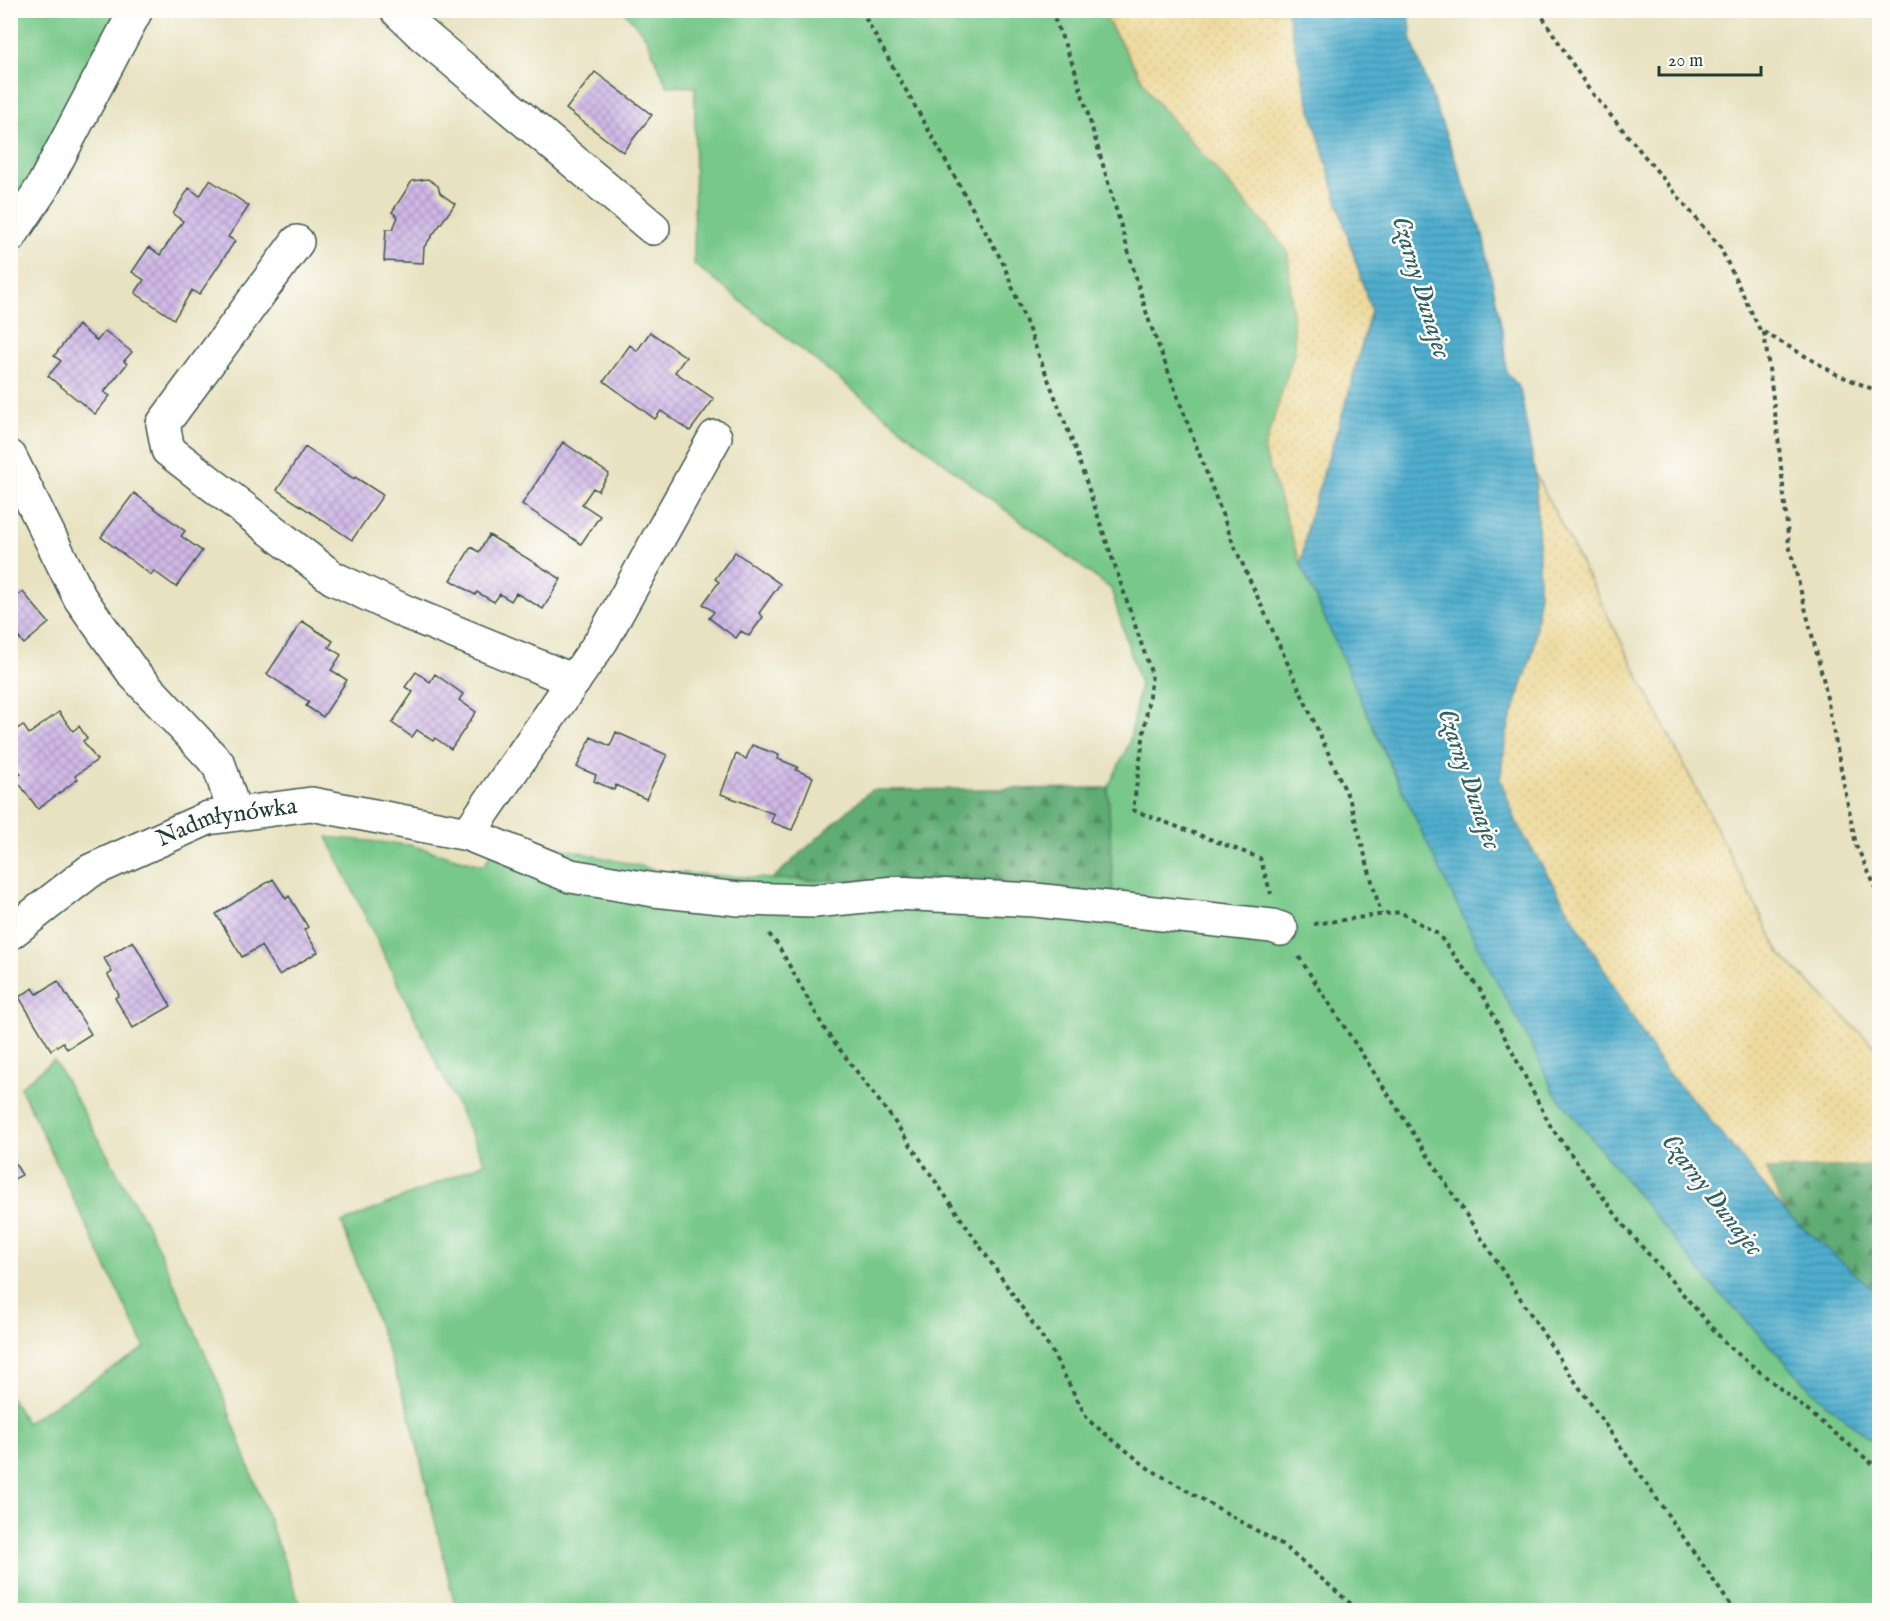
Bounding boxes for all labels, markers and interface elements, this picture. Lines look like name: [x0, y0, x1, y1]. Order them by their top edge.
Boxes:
scale bar: [1659, 39, 1761, 77]
text: 20 m: [1668, 50, 1703, 73]
water label: Czarny Dunajec: [1384, 212, 1459, 363]
water label: Czarny Dunajec: [1429, 704, 1509, 855]
street label: Nadmłynówka: [152, 790, 300, 855]
water label: Czarny Dunajec: [1654, 1127, 1771, 1264]

